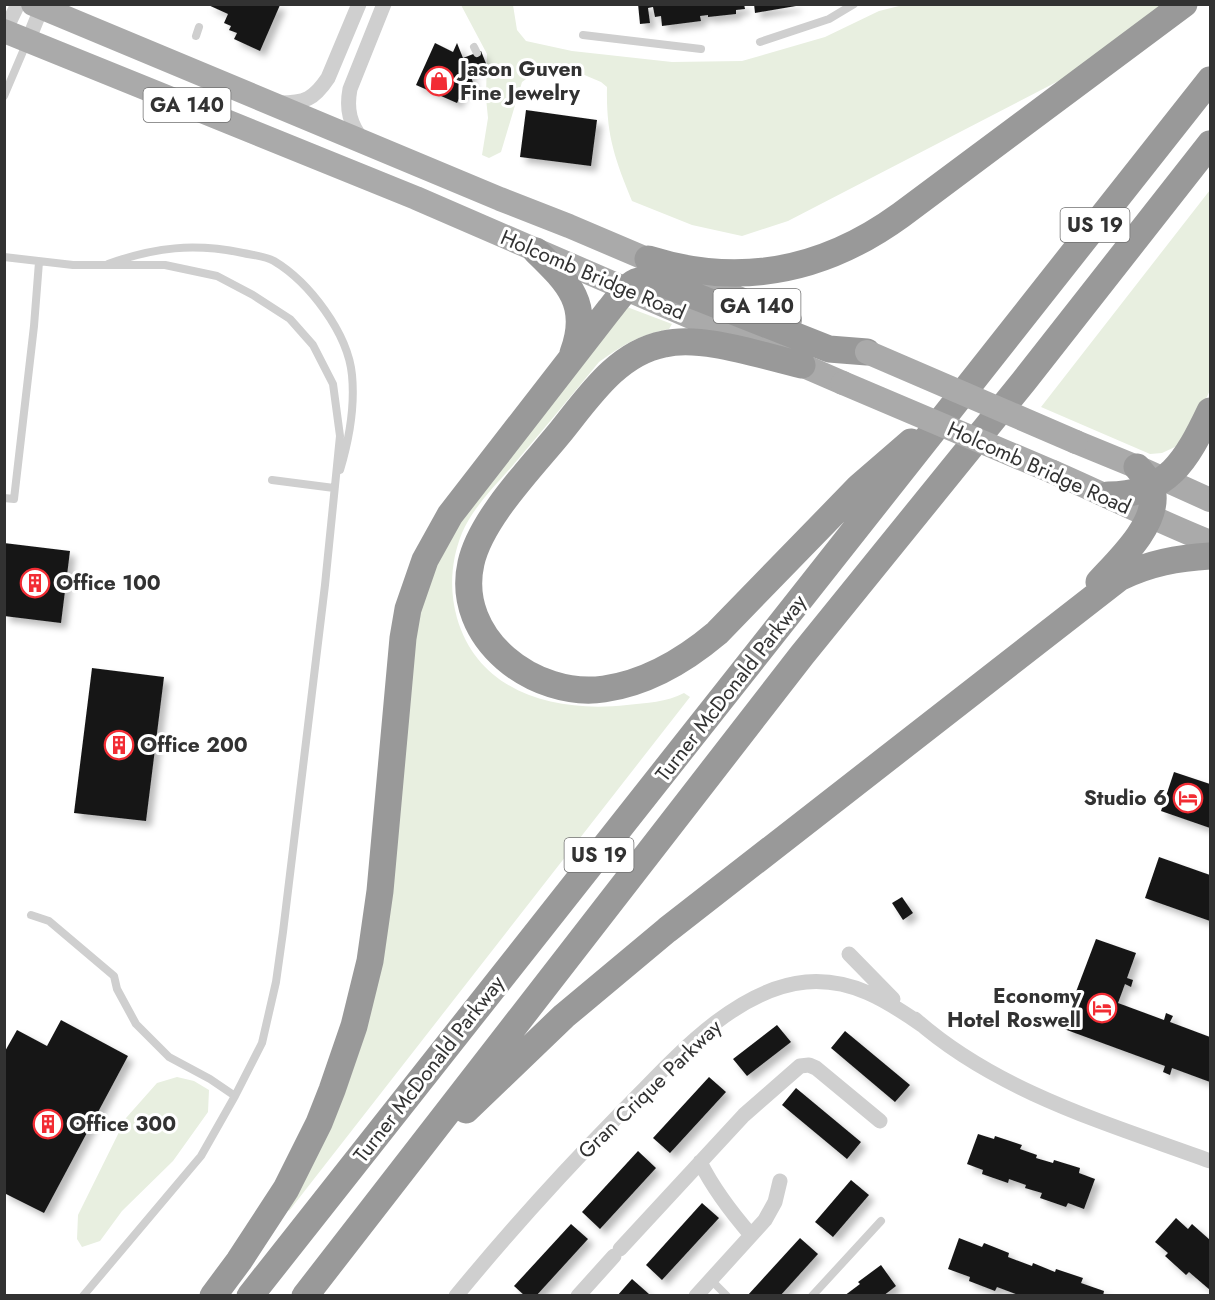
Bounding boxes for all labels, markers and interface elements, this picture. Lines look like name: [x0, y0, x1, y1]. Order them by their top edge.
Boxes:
place label: Jason Guven Fine Jewelry: [456, 54, 583, 108]
shop icon: Jason Guven Fine Jewelry: [423, 65, 455, 97]
road number: GA 140: [144, 88, 231, 122]
road number: US 19: [1060, 208, 1130, 242]
street label: Holcomb Bridge Road: [496, 222, 690, 328]
road number: GA 140: [714, 289, 801, 323]
street label: Holcomb Bridge Road: [942, 414, 1136, 522]
building icon: Office 100: [19, 567, 51, 599]
place label: Office 100: [56, 568, 161, 598]
street label: Turner McDonald Parkway: [648, 588, 814, 788]
building icon: Office 200: [103, 729, 135, 761]
place label: Office 200: [140, 730, 248, 760]
hotel icon: Studio 6: [1172, 782, 1204, 814]
place label: Studio 6: [1084, 783, 1167, 813]
road number: US 19: [564, 838, 634, 872]
street label: Turner McDonald Parkway: [346, 969, 512, 1169]
place label: Economy Hotel Roswell: [947, 981, 1082, 1035]
hotel icon: Economy Hotel Roswell: [1086, 992, 1118, 1024]
street label: Gran Crique Parkway: [571, 1012, 729, 1166]
building icon: Office 300: [32, 1108, 64, 1140]
place label: Office 300: [69, 1109, 176, 1139]

